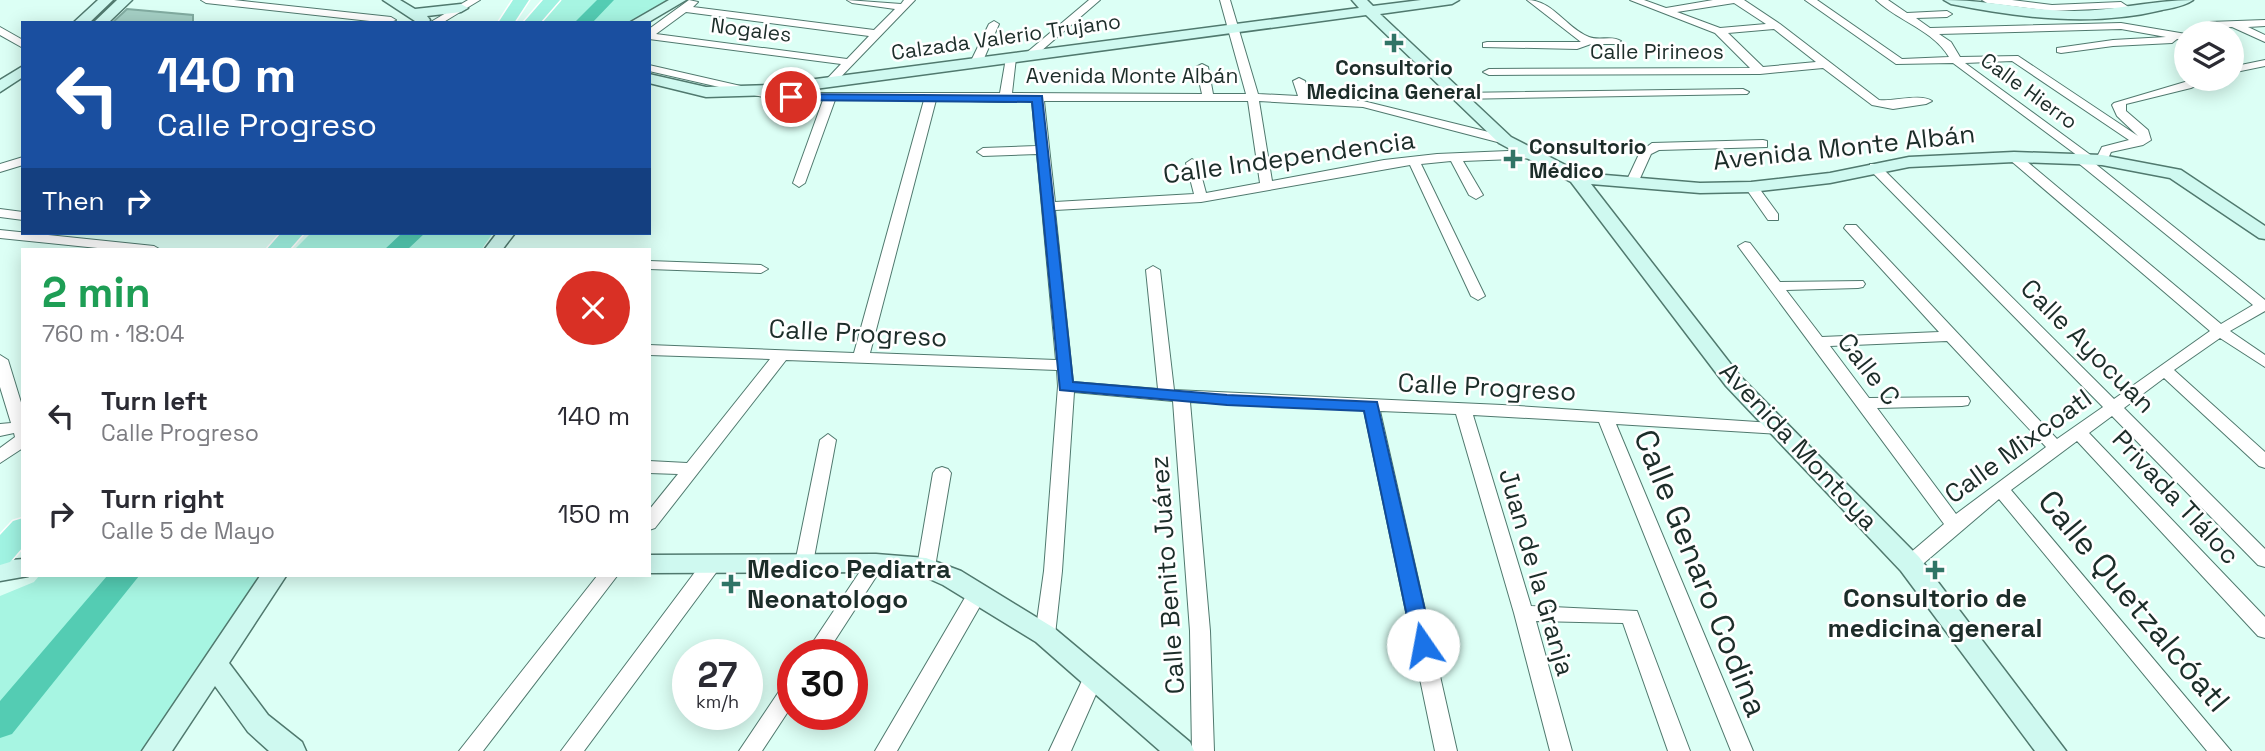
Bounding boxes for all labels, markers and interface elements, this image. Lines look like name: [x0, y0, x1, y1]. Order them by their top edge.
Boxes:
street label: Calzada Valerio Trujano: [889, 7, 1122, 66]
street label: Nogales: [709, 11, 793, 48]
map controls: [2174, 21, 2244, 91]
button: layers: [2174, 21, 2244, 91]
marker: Consultorio Medicina General: [1384, 33, 1404, 53]
street label: Calle Pirineos: [1590, 38, 1724, 65]
text: 140 m: [157, 44, 296, 106]
street label: Calle Hierro: [1975, 46, 2083, 135]
icon: left: [42, 49, 133, 140]
place label: Consultorio Medicina General: [1307, 54, 1481, 105]
street label: Avenida Monte Albán: [1026, 62, 1238, 89]
pin: [761, 67, 821, 127]
icon: arrive: [772, 78, 810, 116]
text: Calle Progreso: [157, 105, 377, 145]
street label: Avenida Monte Albán: [1711, 116, 1977, 178]
street label: Calle Independencia: [1161, 122, 1417, 192]
place label: Consultorio Médico: [1529, 133, 1647, 184]
marker: Consultorio Médico: [1503, 149, 1523, 169]
icon: right: [119, 182, 157, 220]
text: Then: [42, 184, 105, 218]
text: 2 min: [42, 266, 151, 319]
button: close: [556, 271, 630, 345]
street label: Calle Ayocuan: [2013, 271, 2163, 421]
street label: Calle Progreso: [768, 311, 948, 355]
text: 760 m · 18:04: [42, 319, 184, 349]
street label: Calle C: [1830, 326, 1908, 412]
street label: Avenida Montoya: [1712, 355, 1886, 537]
street label: Calle Progreso: [1397, 365, 1577, 409]
street label: Calle Mixcoatl: [1938, 381, 2098, 511]
text: Turn left: [101, 384, 208, 418]
icon: left: [42, 397, 80, 435]
text: 140 m: [557, 399, 630, 433]
text: Calle Progreso: [101, 418, 259, 448]
street label: Privada Tláloc: [2105, 422, 2247, 572]
street label: Calle Genaro Codina: [1625, 424, 1777, 722]
street label: Calle Benito Juárez: [1142, 455, 1192, 695]
street label: Juan de la Granja: [1491, 465, 1583, 680]
text: Turn right: [101, 482, 225, 516]
street label: Calle Quetzalcóatl: [2029, 482, 2239, 720]
icon: right: [42, 495, 80, 533]
text: 150 m: [558, 497, 630, 531]
text: Calle 5 de Mayo: [101, 516, 275, 546]
place label: Medico Pediatra Neonatologo: [747, 552, 951, 616]
marker: Consultorio de medicina general: [1925, 560, 1945, 580]
marker: Medico Pediatra Neonatologo: [721, 574, 741, 594]
place label: Consultorio de medicina general: [1827, 581, 2043, 645]
position arrow: [1386, 608, 1460, 682]
speed limit sign: 30: [777, 639, 868, 730]
text: 27: [698, 653, 737, 697]
text: km/h: [696, 690, 739, 713]

